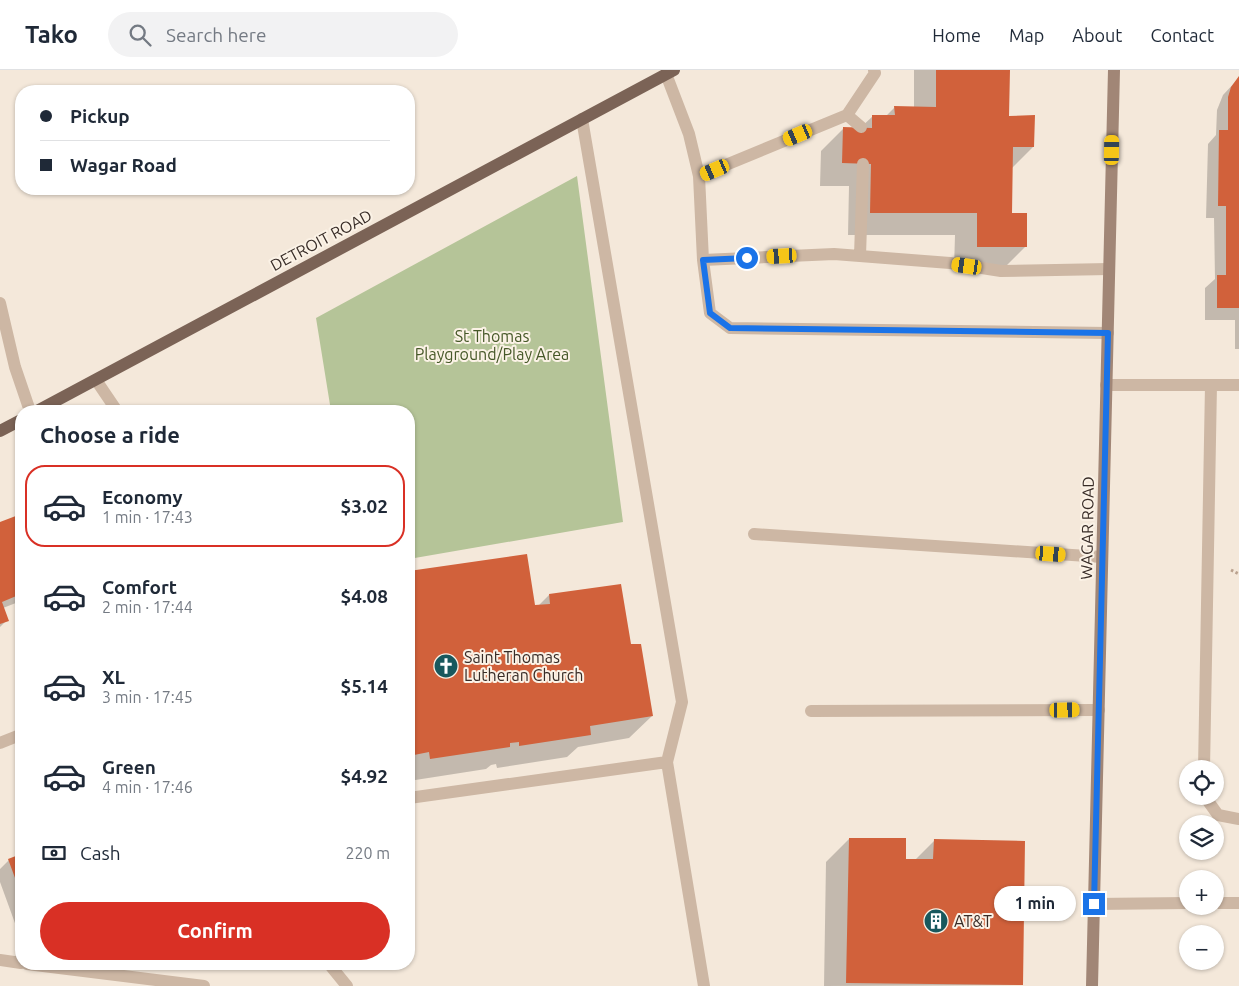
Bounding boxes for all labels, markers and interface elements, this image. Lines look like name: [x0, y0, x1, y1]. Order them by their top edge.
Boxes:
search box: [108, 12, 458, 57]
text: Tako: [25, 21, 78, 48]
icon: search: [126, 21, 154, 49]
text: Search here: [166, 24, 266, 46]
text: Home: [932, 25, 981, 45]
text: Map: [1009, 25, 1044, 45]
text: About: [1072, 25, 1122, 45]
text: Contact: [1150, 25, 1214, 45]
text: Pickup: [70, 105, 130, 127]
car: [781, 122, 814, 148]
car: [1104, 135, 1119, 165]
text: Wagar Road: [70, 154, 177, 176]
car: [698, 157, 731, 183]
street label: DETROIT ROAD: [267, 206, 375, 274]
route start: [736, 247, 758, 269]
car: [766, 248, 797, 264]
car: [951, 256, 982, 276]
park label: St Thomas Playground/Play Area: [415, 327, 569, 363]
text: Choose a ride: [40, 422, 180, 447]
street label: WAGAR ROAD: [1077, 476, 1097, 580]
icon: car: [42, 484, 87, 529]
text: Economy: [102, 486, 183, 508]
text: $3.02: [340, 495, 388, 517]
text: 1 min · 17:43: [102, 508, 193, 526]
car: [1035, 545, 1066, 563]
icon: car: [42, 574, 87, 619]
text: Comfort: [102, 576, 177, 598]
text: $4.08: [340, 585, 388, 607]
text: 2 min · 17:44: [102, 598, 193, 616]
place label: Saint Thomas Lutheran Church: [464, 648, 583, 684]
church icon: Saint Thomas Lutheran Church: [433, 653, 459, 679]
icon: car: [42, 664, 87, 709]
text: XL: [102, 666, 125, 688]
text: $5.14: [340, 675, 388, 697]
text: 3 min · 17:45: [102, 688, 193, 706]
car: [1049, 702, 1080, 718]
icon: car: [42, 754, 87, 799]
text: Green: [102, 756, 156, 778]
map controls: [1179, 760, 1224, 970]
button: locate: [1179, 760, 1224, 805]
text: $4.92: [340, 765, 388, 787]
text: 4 min · 17:46: [102, 778, 193, 796]
button: layers: [1179, 815, 1224, 860]
icon: cash: [40, 839, 68, 867]
text: Cash: [80, 842, 121, 864]
text: 220 m: [345, 844, 390, 862]
button: +: [1179, 870, 1224, 915]
callout: 1 min: [994, 886, 1076, 922]
route end: [1083, 893, 1105, 915]
text: 1 min: [1015, 894, 1055, 912]
button: Confirm: [40, 902, 390, 960]
building icon: AT&T: [923, 908, 949, 934]
place label: AT&T: [954, 912, 992, 930]
button: −: [1179, 925, 1224, 970]

